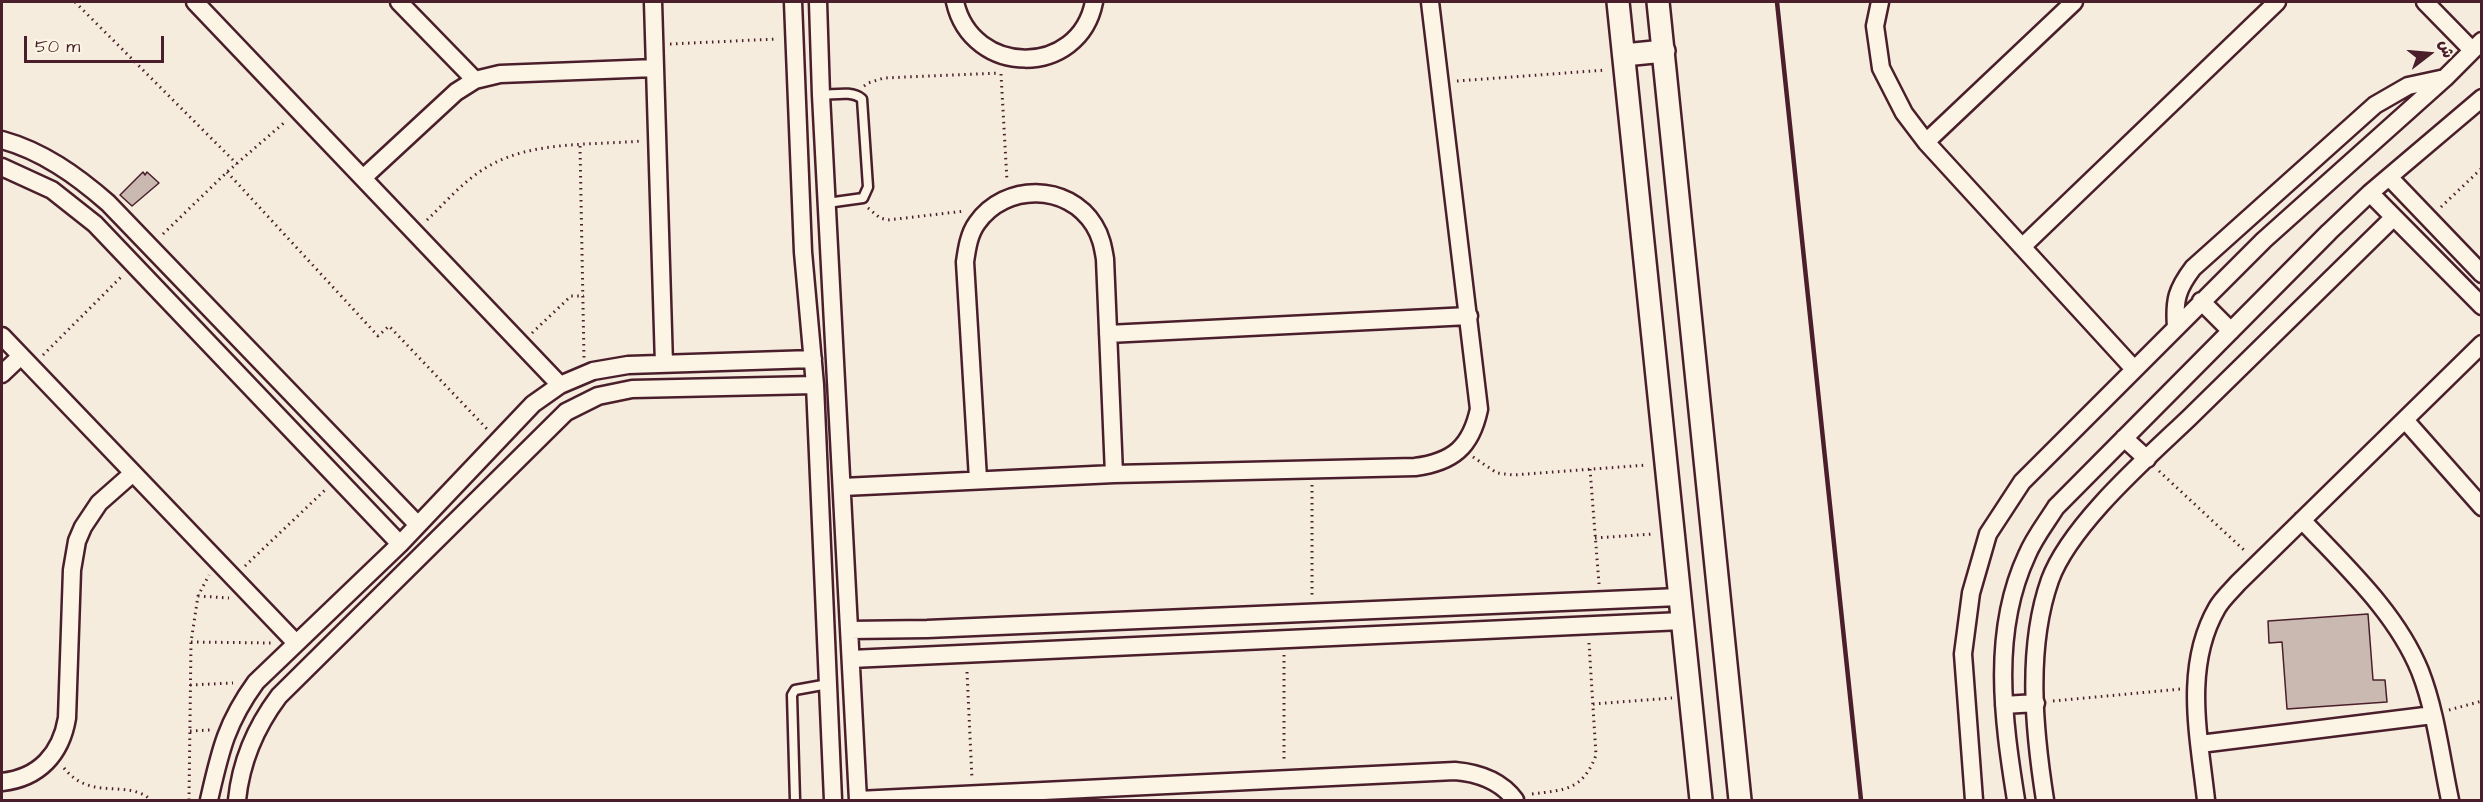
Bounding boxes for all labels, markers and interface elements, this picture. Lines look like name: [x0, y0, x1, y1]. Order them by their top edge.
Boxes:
scale bar: [27, 24, 166, 62]
north arrow: [2399, 24, 2459, 84]
text: 50 m: [35, 34, 80, 59]
text: ش: [2433, 38, 2459, 61]

